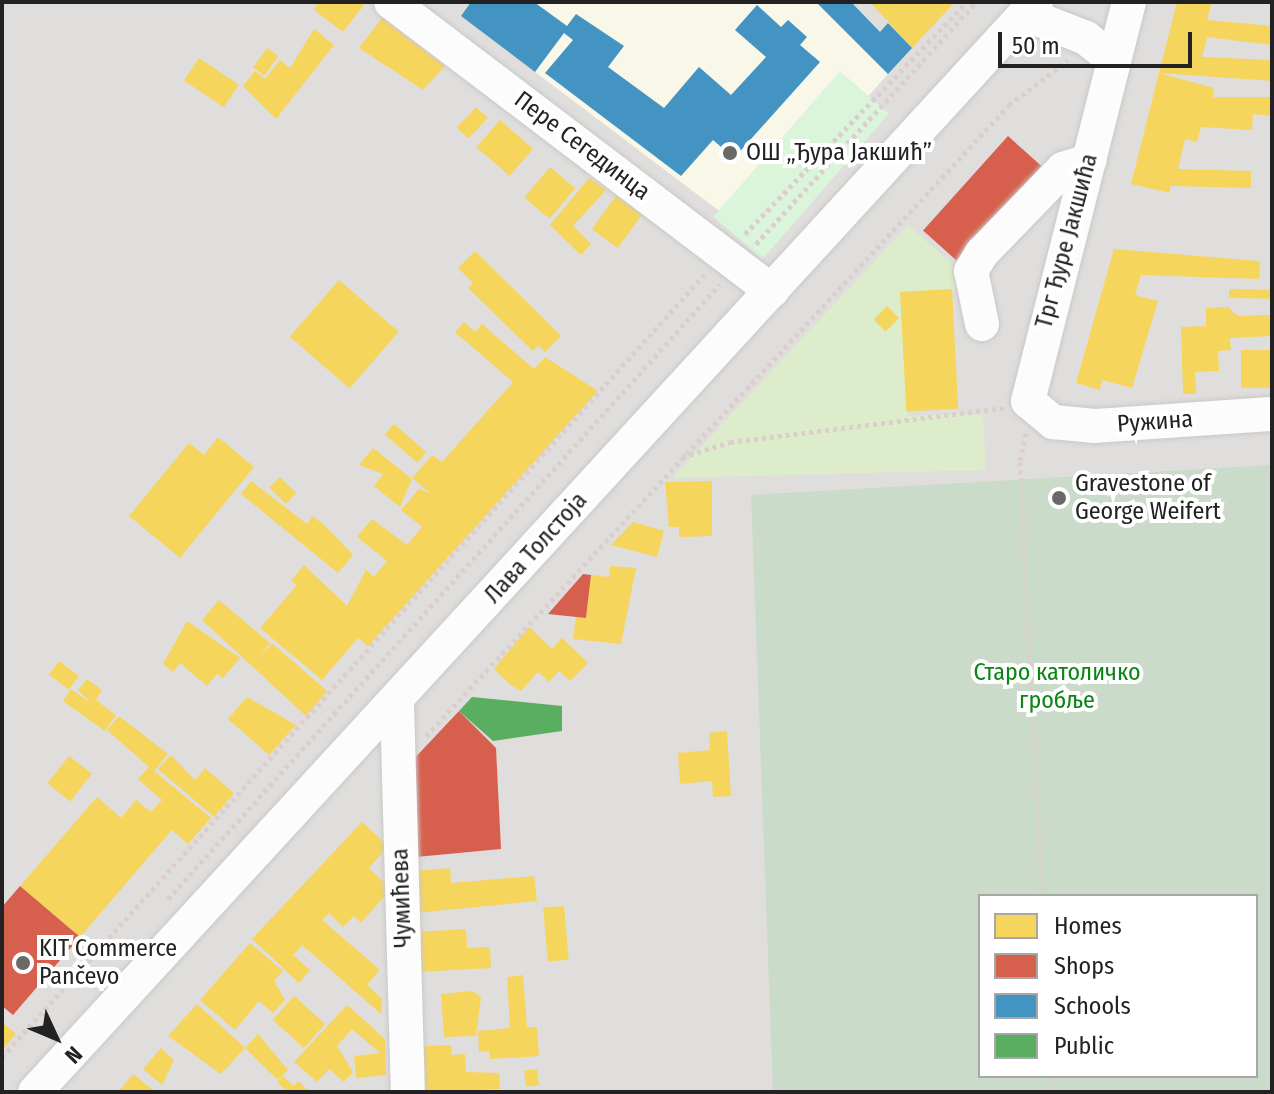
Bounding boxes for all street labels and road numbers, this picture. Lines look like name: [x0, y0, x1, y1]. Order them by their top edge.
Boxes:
street label: Пере Сегединца: [508, 86, 656, 206]
street label: Трг Ђуре Јакшића: [1030, 151, 1104, 331]
street label: Ружина: [1116, 405, 1194, 439]
street label: Лава Толстоја: [479, 487, 593, 609]
street label: Чумићева: [386, 848, 418, 948]

